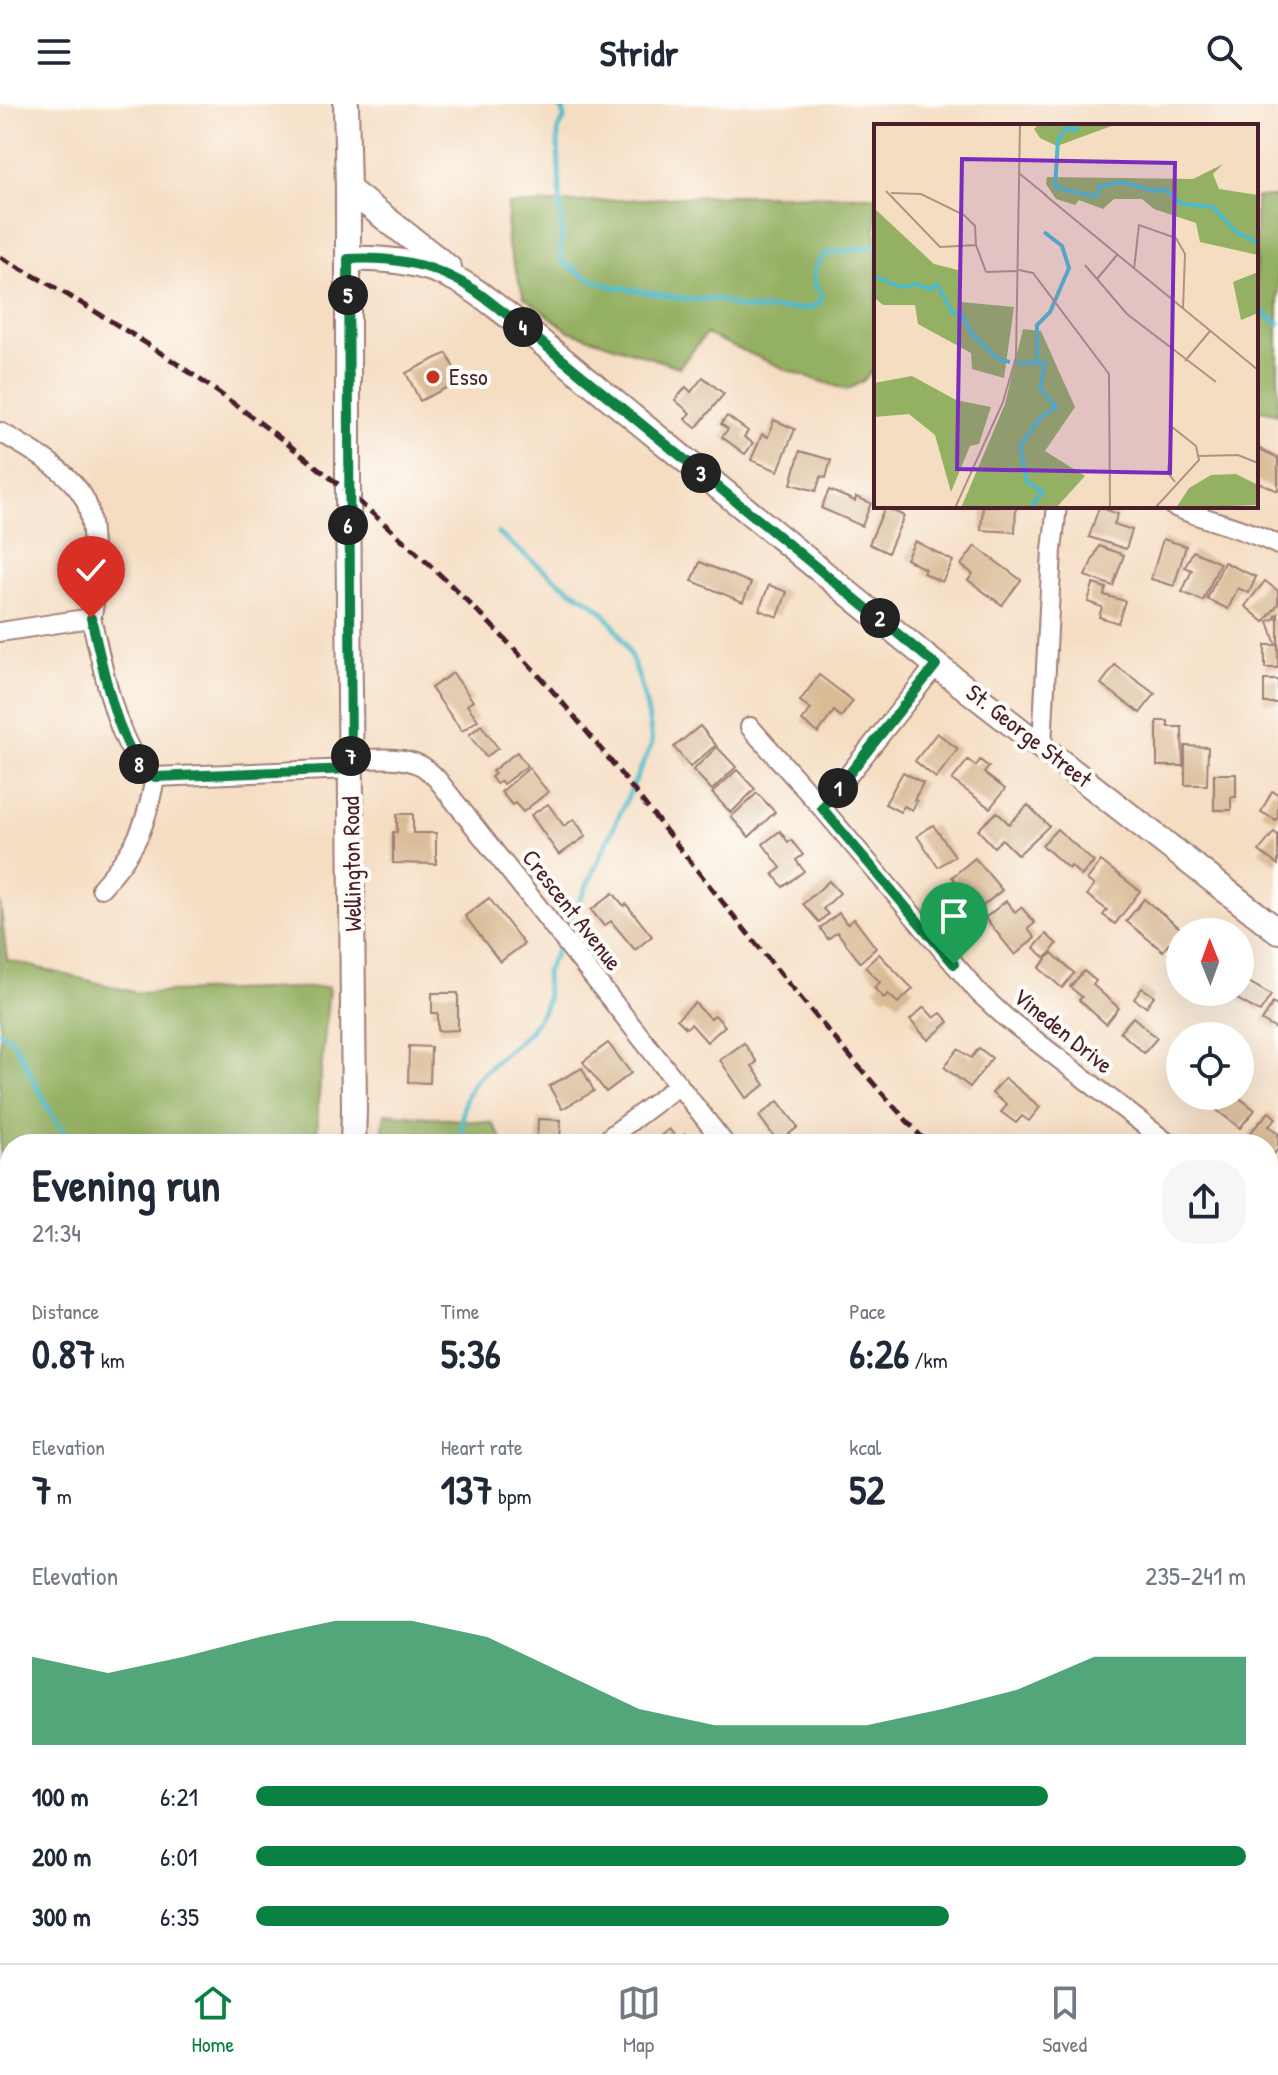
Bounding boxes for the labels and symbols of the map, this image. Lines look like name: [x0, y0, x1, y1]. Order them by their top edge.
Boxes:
inset map: [874, 124, 1258, 508]
pin: 5: [328, 275, 368, 315]
pin: 4: [503, 307, 543, 347]
place label: Esso: [449, 360, 488, 392]
marker: Esso: [424, 368, 442, 386]
pin: 3: [681, 453, 721, 493]
pin: 6: [328, 505, 368, 545]
pin: [57, 536, 125, 618]
pin: 2: [860, 598, 900, 638]
street label: St. George Street: [960, 676, 1100, 795]
pin: 7: [331, 736, 371, 776]
pin: 8: [119, 744, 159, 784]
pin: 1: [818, 768, 858, 808]
street label: Wellington Road: [334, 796, 368, 932]
street label: Crescent Avenue: [515, 842, 630, 977]
pin: [920, 882, 988, 964]
north arrow: [1166, 918, 1254, 1006]
street label: Vineden Drive: [1007, 980, 1121, 1081]

